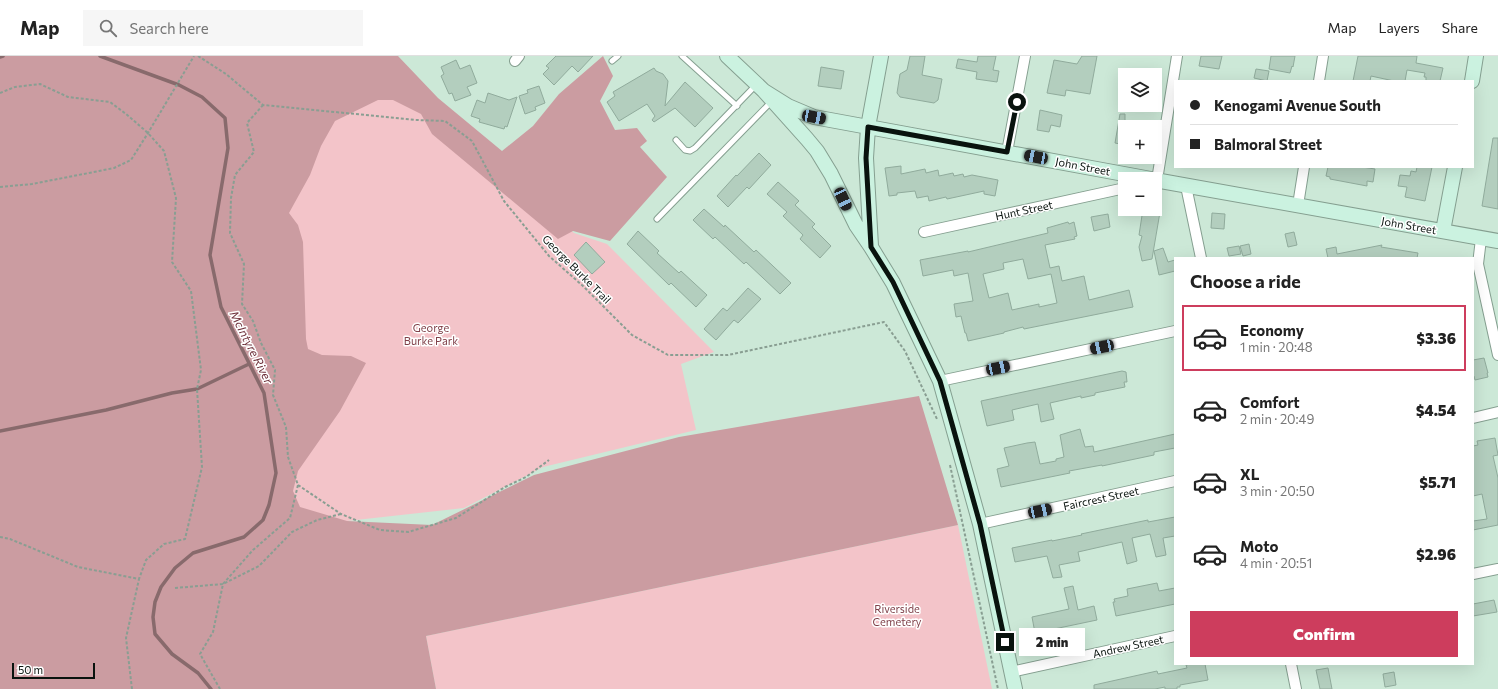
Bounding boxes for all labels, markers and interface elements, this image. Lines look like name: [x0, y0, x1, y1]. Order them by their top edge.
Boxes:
search box: [83, 10, 363, 46]
text: Map: [20, 16, 59, 39]
icon: search: [97, 17, 119, 39]
text: Search here: [129, 19, 209, 37]
text: Map: [1328, 19, 1356, 36]
text: Layers: [1378, 19, 1420, 36]
text: Share: [1442, 19, 1478, 36]
map controls: [1118, 68, 1162, 216]
button: layers: [1118, 68, 1162, 112]
route start: [1008, 93, 1026, 111]
text: Kenogami Avenue South: [1214, 96, 1381, 114]
car: [801, 109, 827, 125]
button: +: [1118, 120, 1162, 164]
text: Balmoral Street: [1214, 135, 1322, 153]
car: [1023, 149, 1049, 165]
street label: John Street: [1054, 154, 1112, 179]
button: −: [1118, 172, 1162, 216]
car: [832, 186, 854, 212]
street label: Hunt Street: [994, 197, 1054, 222]
street label: John Street: [1380, 214, 1438, 237]
street label: George Burke Trail: [540, 232, 614, 306]
text: Choose a ride: [1190, 270, 1301, 292]
water label: McIntyre River: [228, 308, 277, 387]
icon: car: [1192, 320, 1228, 356]
park label: George Burke Park: [404, 321, 458, 347]
text: Economy: [1240, 321, 1304, 339]
text: $3.36: [1416, 329, 1456, 347]
car: [1089, 339, 1115, 355]
text: 1 min · 20:48: [1240, 339, 1313, 355]
car: [985, 360, 1011, 376]
icon: car: [1192, 392, 1228, 428]
text: Comfort: [1240, 393, 1300, 411]
text: $4.54: [1416, 401, 1456, 419]
text: 2 min · 20:49: [1240, 411, 1314, 427]
icon: car: [1192, 464, 1228, 500]
text: XL: [1240, 465, 1259, 483]
text: $5.71: [1419, 473, 1456, 491]
text: 3 min · 20:50: [1240, 483, 1315, 499]
street label: Faircrest Street: [1062, 484, 1140, 512]
car: [1027, 503, 1053, 519]
icon: car: [1192, 536, 1228, 572]
text: Moto: [1240, 537, 1279, 555]
text: $2.96: [1416, 545, 1456, 563]
text: 4 min · 20:51: [1240, 555, 1312, 571]
park label: Riverside Cemetery: [873, 602, 922, 628]
button: Confirm: [1190, 611, 1458, 657]
callout: 2 min: [1019, 628, 1085, 656]
street label: Andrew Street: [1091, 632, 1165, 660]
route end: [996, 633, 1014, 651]
text: 2 min: [1036, 634, 1068, 650]
scale bar: [12, 661, 95, 680]
text: 50 m: [18, 663, 43, 676]

